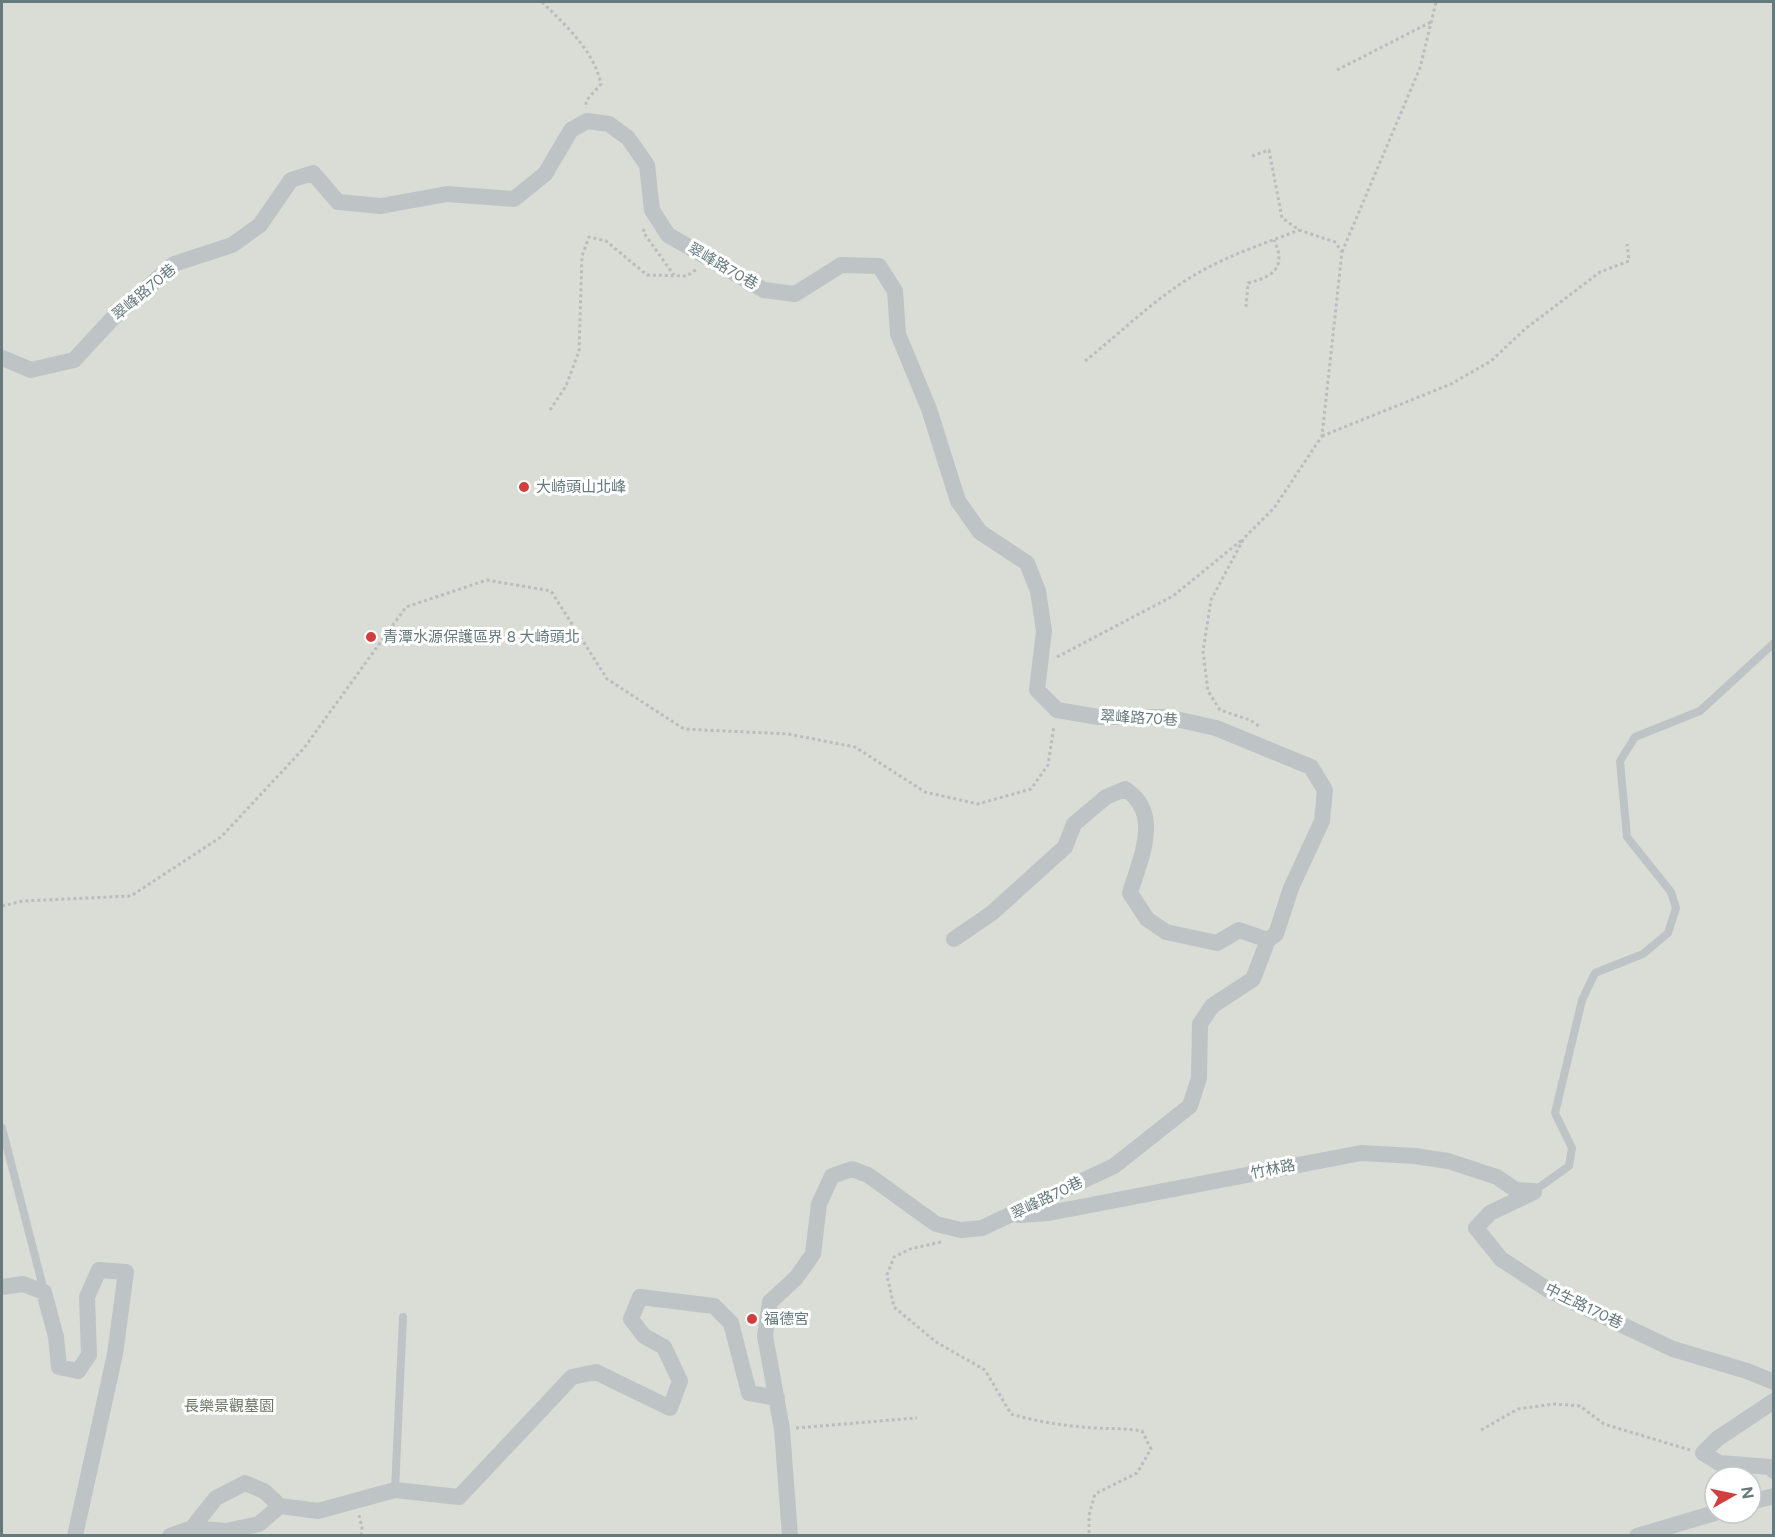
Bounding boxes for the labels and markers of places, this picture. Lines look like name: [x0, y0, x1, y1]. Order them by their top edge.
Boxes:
place label: 大崎頭山北峰: [536, 478, 626, 496]
marker: 大崎頭山北峰: [517, 480, 531, 494]
place label: 青潭水源保護區界 8 大崎頭北: [383, 628, 580, 646]
marker: 青潭水源保護區界 8 大崎頭北: [364, 630, 378, 644]
place label: 福德宮: [764, 1310, 809, 1328]
marker: 福德宮: [745, 1312, 759, 1326]

